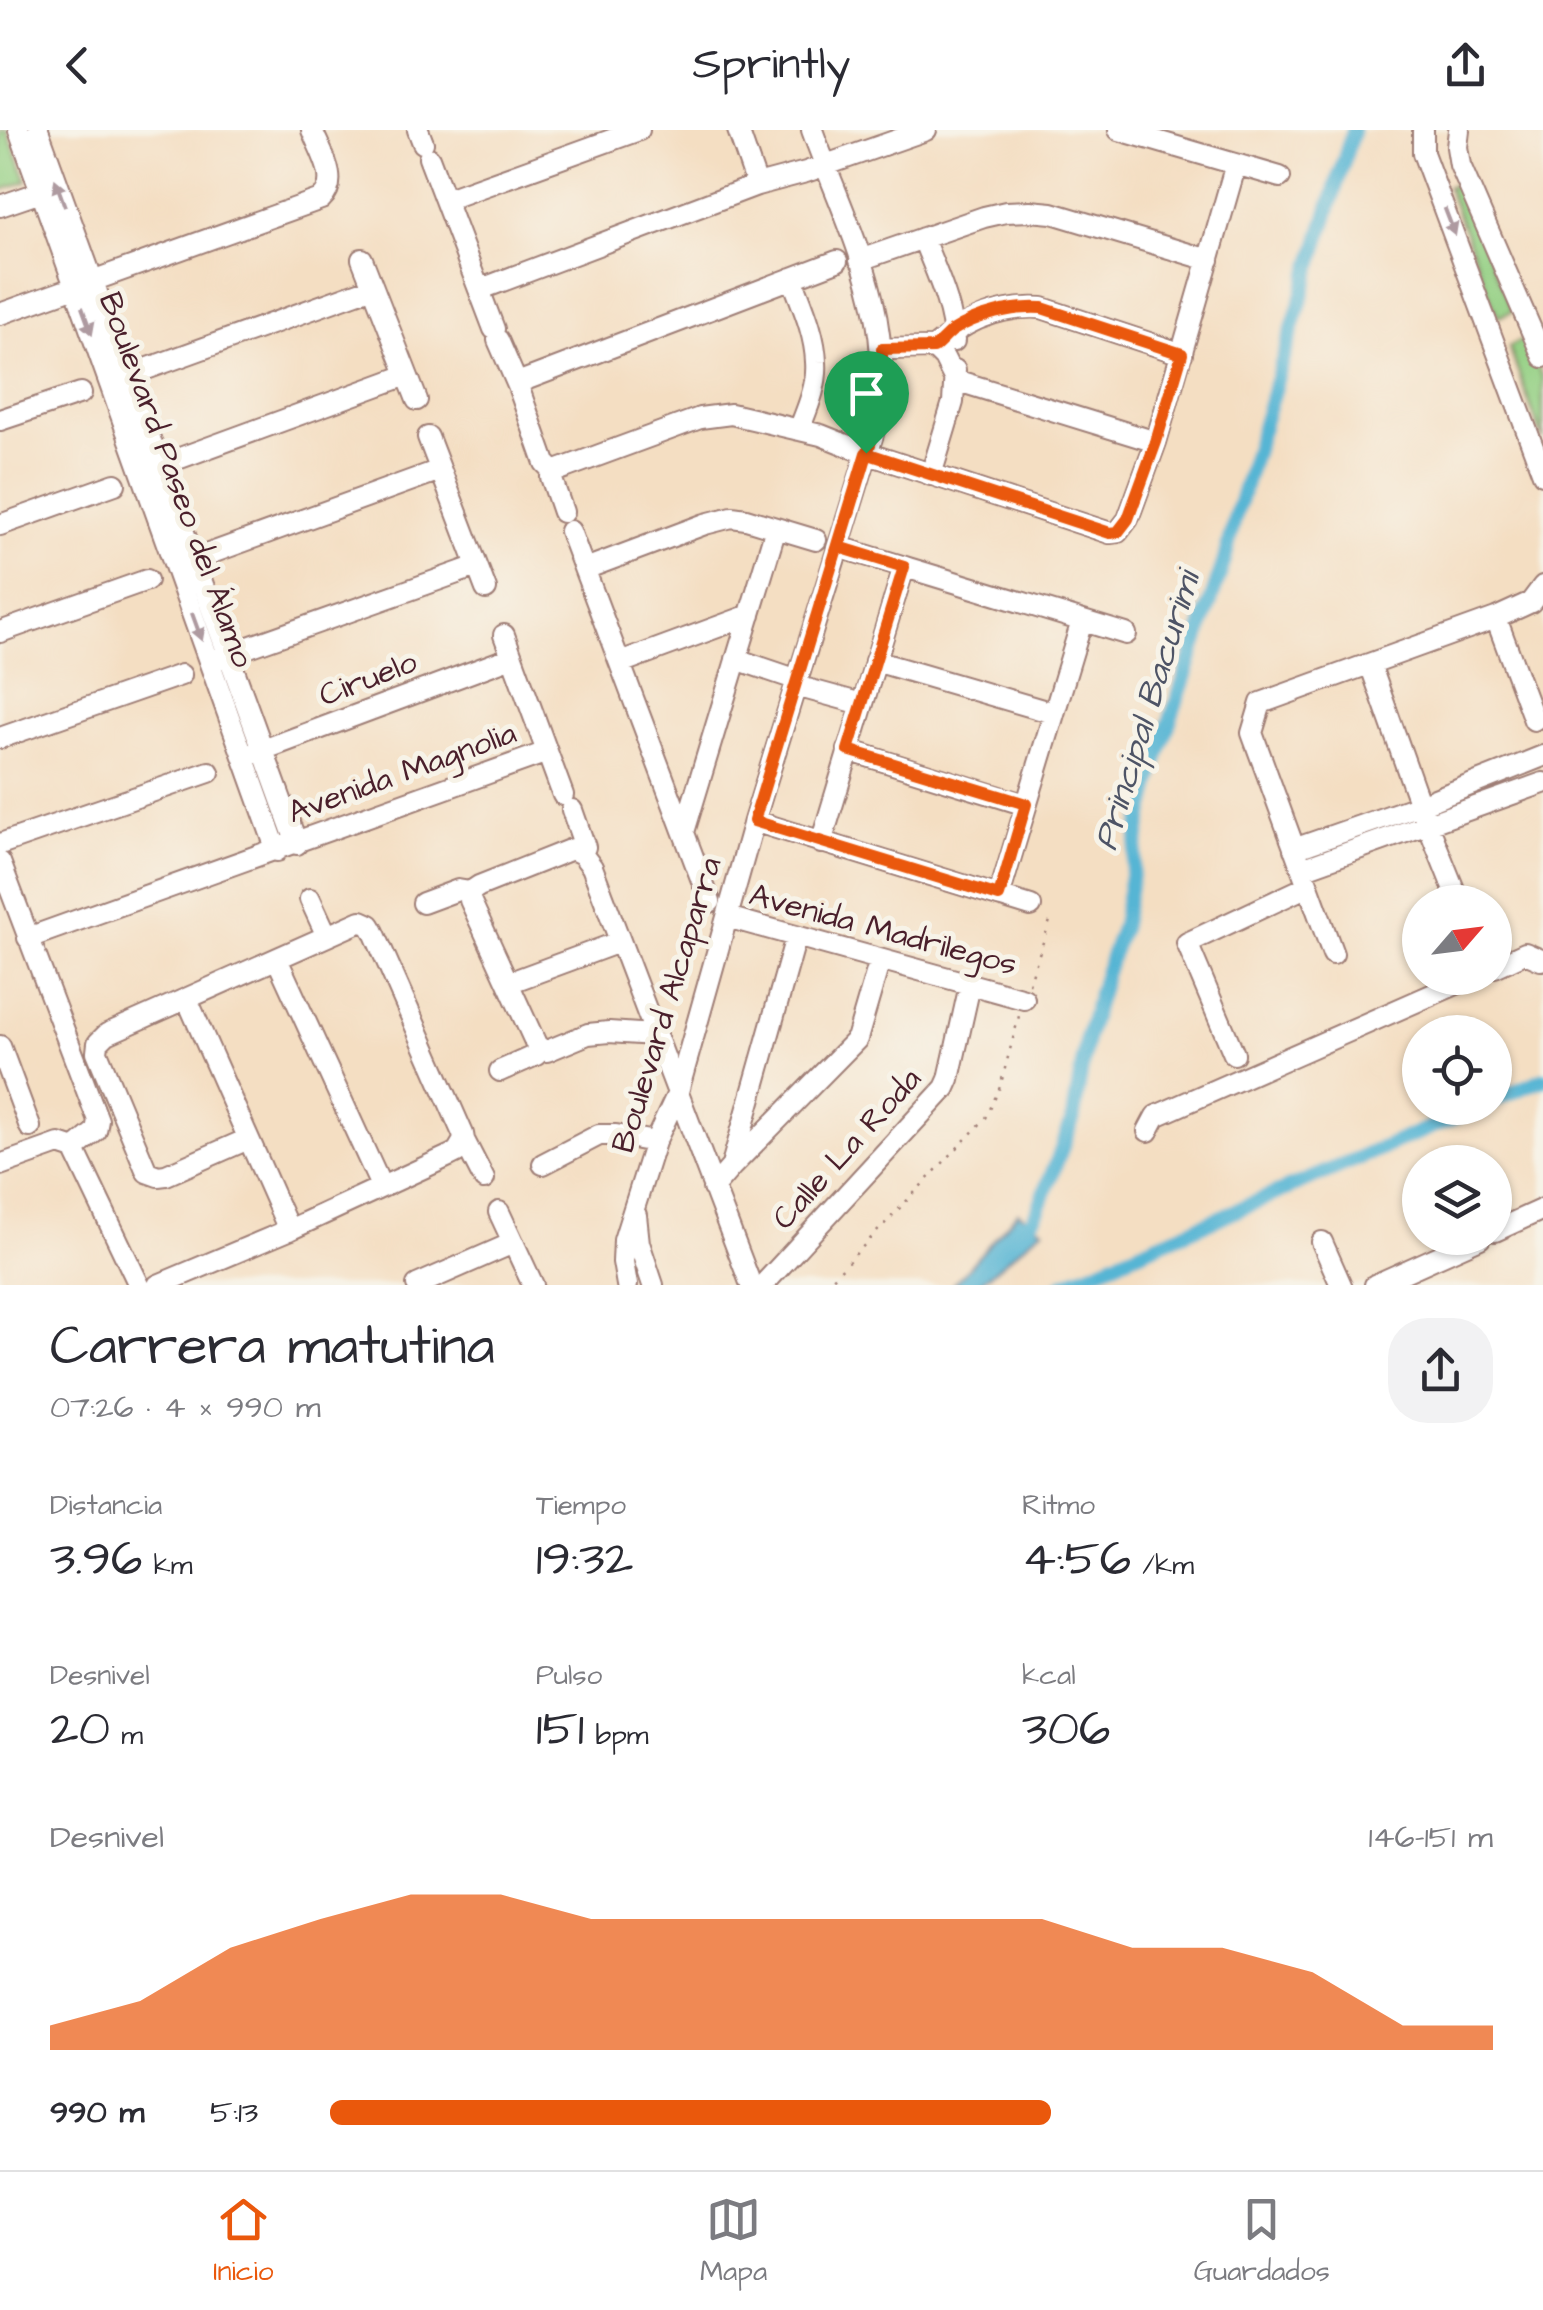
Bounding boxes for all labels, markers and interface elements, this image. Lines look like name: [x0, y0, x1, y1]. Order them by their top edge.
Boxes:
text: Sprintly: [692, 34, 851, 96]
icon: back: [50, 38, 105, 93]
icon: share: [1438, 38, 1493, 93]
one-way arrow: [52, 177, 67, 207]
one-way arrow: [1442, 208, 1458, 238]
street label: Boulevard Paseo del Álamo: [87, 286, 265, 674]
one-way arrow: [80, 306, 95, 336]
pin: [824, 351, 909, 454]
icon: arrive: [839, 366, 894, 421]
water label: Principal Bacurimi: [1081, 561, 1214, 856]
one-way arrow: [190, 612, 205, 642]
street label: Ciruelo: [312, 640, 424, 718]
street label: Avenida Magnolia: [281, 711, 523, 835]
street label: Boulevard Alcaparra: [601, 852, 733, 1158]
street label: Avenida Madrilegos: [744, 873, 1022, 987]
north arrow: [1402, 885, 1512, 995]
map controls: [1402, 885, 1512, 1255]
button: locate: [1402, 1015, 1512, 1125]
street label: Calle La Roda: [762, 1058, 932, 1240]
button: layers: [1402, 1145, 1512, 1255]
text: Carrera matutina: [50, 1309, 495, 1385]
button: share: [1388, 1318, 1493, 1423]
text: 07:26 · 4 × 990 m: [50, 1385, 321, 1430]
text: Distancia: [50, 1486, 162, 1525]
text: Tiempo: [536, 1486, 626, 1525]
text: Ritmo: [1022, 1486, 1095, 1525]
text: 3.96: [50, 1525, 142, 1594]
text: 19:32: [536, 1525, 633, 1594]
text: 4:56: [1022, 1525, 1131, 1594]
text: km: [142, 1546, 193, 1585]
text: /km: [1131, 1546, 1194, 1585]
text: Desnivel: [50, 1656, 150, 1695]
text: Pulso: [536, 1656, 602, 1695]
text: kcal: [1022, 1656, 1076, 1695]
text: 20: [50, 1695, 110, 1764]
text: 151: [536, 1695, 584, 1764]
text: 306: [1022, 1695, 1110, 1764]
text: m: [110, 1716, 143, 1755]
text: bpm: [584, 1716, 649, 1755]
text: Desnivel: [50, 1815, 164, 1860]
text: 146–151 m: [1369, 1815, 1493, 1860]
text: 990 m: [50, 2090, 144, 2135]
text: 5:13: [210, 2090, 258, 2135]
tab: Inicio: [213, 2192, 273, 2291]
tab: Mapa: [700, 2192, 767, 2291]
tab: Guardados: [1194, 2192, 1330, 2291]

